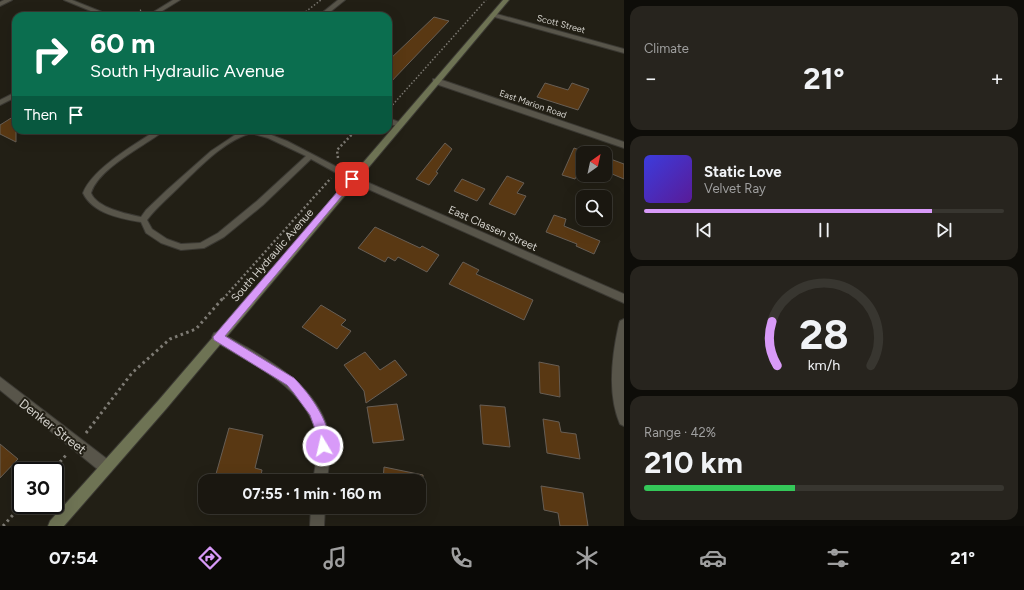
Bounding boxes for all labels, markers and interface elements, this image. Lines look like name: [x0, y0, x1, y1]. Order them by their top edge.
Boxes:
street label: Scott Street: [536, 12, 587, 35]
text: 60 m: [90, 26, 155, 60]
icon: right: [24, 28, 76, 80]
text: Climate: [644, 41, 689, 56]
text: South Hydraulic Avenue: [90, 60, 285, 82]
text: 21°: [803, 60, 845, 97]
text: −: [644, 65, 658, 92]
text: +: [990, 65, 1004, 92]
street label: East Marion Road: [498, 87, 568, 120]
icon: arrive: [65, 104, 87, 126]
text: Then: [24, 106, 57, 124]
north arrow: [576, 146, 612, 182]
map controls: [576, 146, 612, 226]
pin: [335, 162, 369, 196]
text: Static Love: [704, 163, 782, 181]
icon: arrive: [341, 168, 363, 190]
text: Velvet Ray: [704, 181, 766, 196]
button: search: [576, 190, 612, 226]
street label: East Classen Street: [446, 203, 539, 254]
street label: South Hydraulic Avenue: [228, 206, 316, 304]
icon: previous: [693, 219, 715, 241]
icon: pause: [813, 219, 835, 241]
icon: next: [933, 219, 955, 241]
text: 28: [799, 309, 849, 359]
text: km/h: [808, 356, 840, 374]
street label: Denker Street: [16, 396, 89, 457]
position arrow: [302, 425, 344, 467]
text: Range · 42%: [644, 425, 716, 440]
text: 210 km: [644, 444, 743, 481]
speed limit sign: 30: [12, 462, 64, 514]
text: 07:55 · 1 min · 160 m: [243, 485, 381, 503]
icon: directions: [196, 544, 224, 572]
icon: music: [321, 544, 349, 572]
icon: phone: [447, 544, 475, 572]
icon: climate: [573, 544, 601, 572]
icon: car: [699, 544, 727, 572]
icon: filters: [824, 544, 852, 572]
text: 07:54: [49, 547, 98, 569]
text: 21°: [950, 547, 975, 569]

